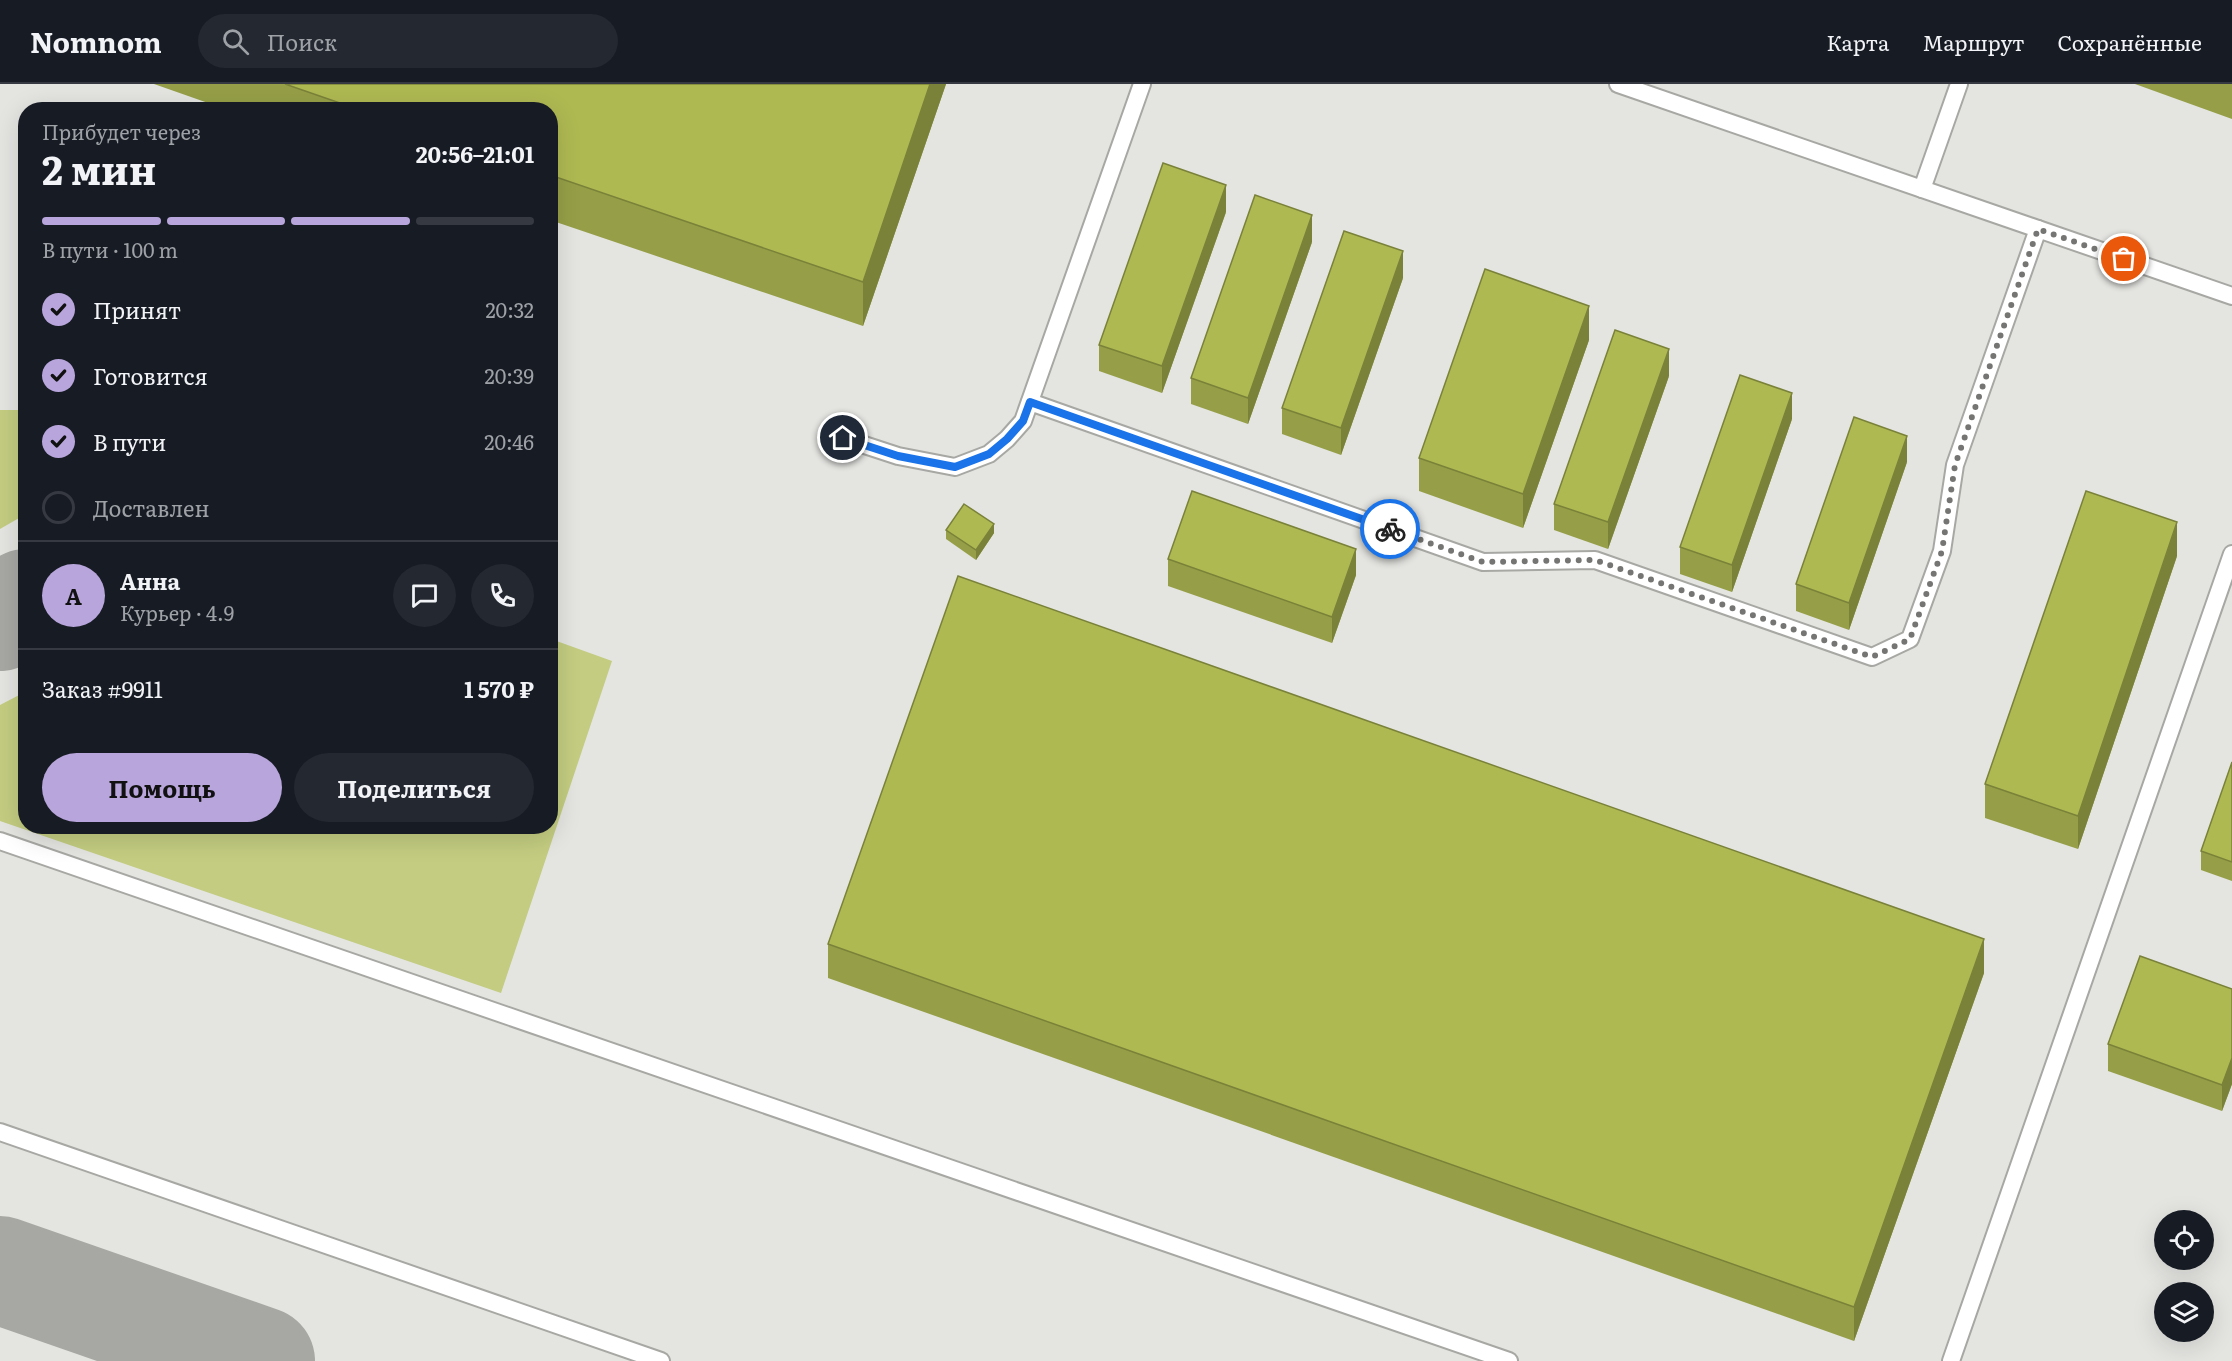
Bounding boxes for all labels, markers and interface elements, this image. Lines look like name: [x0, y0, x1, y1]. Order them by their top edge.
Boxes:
search box: [198, 14, 618, 68]
text: Nomnom: [30, 20, 162, 62]
icon: search: [219, 25, 252, 58]
text: Поиск: [267, 25, 337, 58]
text: Карта: [1826, 26, 1889, 57]
text: Маршрут: [1922, 26, 2024, 57]
text: Сохранённые: [2057, 26, 2202, 57]
text: Прибудет через: [42, 116, 201, 146]
text: 20:56–21:01: [416, 137, 534, 170]
text: 2 мин: [42, 139, 156, 197]
pin: [2098, 233, 2149, 284]
text: В пути · 100 m: [42, 234, 178, 264]
icon: bag: [2107, 242, 2140, 275]
icon: check: [42, 293, 75, 326]
text: Принят: [93, 293, 181, 326]
text: 20:32: [485, 294, 534, 324]
icon: check: [42, 359, 75, 392]
text: Готовится: [93, 359, 208, 392]
text: 20:39: [485, 360, 534, 390]
pin: [817, 412, 868, 463]
icon: home: [826, 421, 859, 454]
icon: check: [42, 425, 75, 458]
text: В пути: [93, 425, 166, 458]
text: 20:46: [484, 426, 534, 456]
text: Доставлен: [93, 491, 210, 524]
courier: [1360, 499, 1420, 559]
icon: bike: [1374, 513, 1407, 546]
text: Анна: [120, 564, 180, 597]
button: chat: [393, 564, 456, 627]
button: phone: [471, 564, 534, 627]
text: А: [65, 579, 82, 612]
text: Курьер · 4.9: [120, 597, 234, 627]
text: Заказ #9911: [42, 672, 163, 705]
text: 1 570 ₽: [464, 672, 534, 705]
button: Помощь: [42, 753, 282, 822]
button: Поделиться: [294, 753, 534, 822]
map controls: [2154, 1210, 2214, 1342]
button: locate: [2154, 1210, 2214, 1270]
button: layers: [2154, 1282, 2214, 1342]

